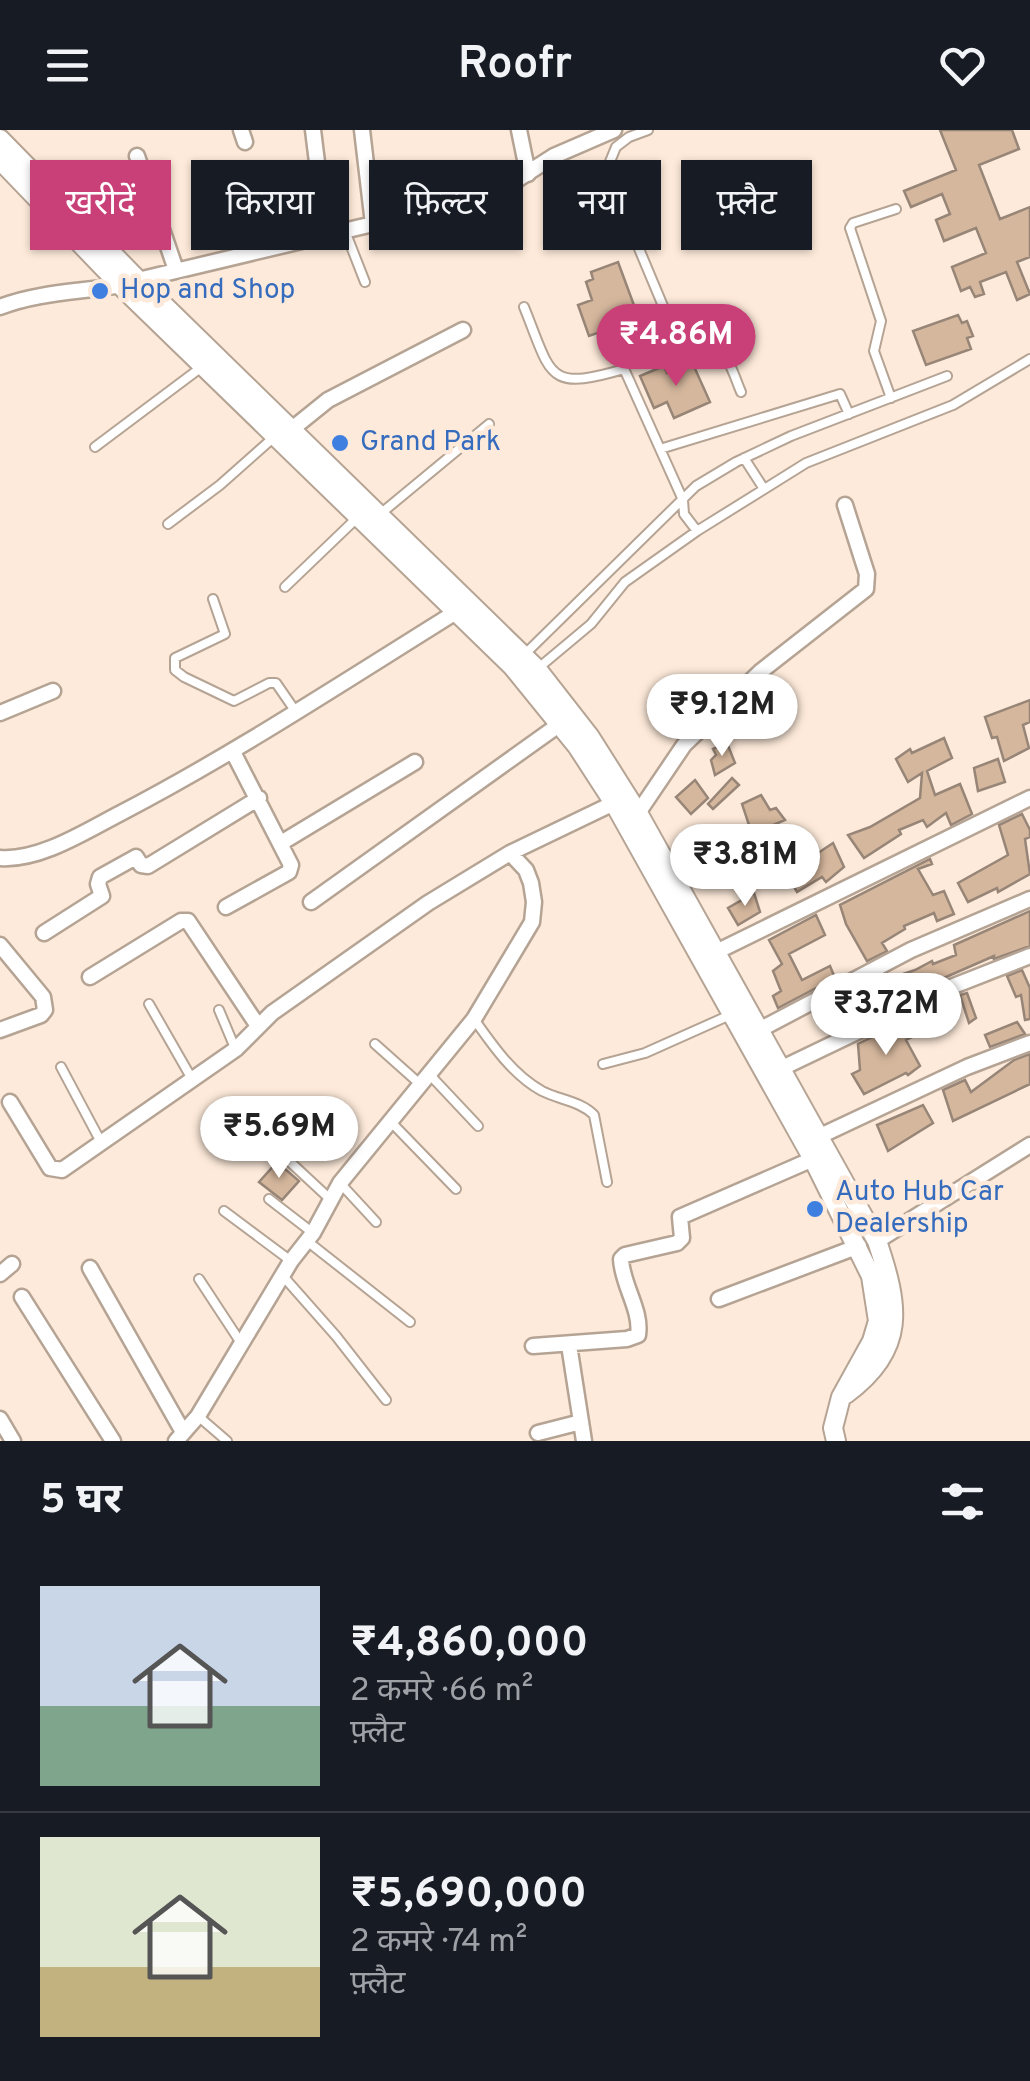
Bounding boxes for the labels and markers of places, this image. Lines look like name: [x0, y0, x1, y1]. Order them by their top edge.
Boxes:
place label: Hop and Shop: [120, 273, 295, 309]
marker: Hop and Shop: [89, 280, 111, 302]
pin: ₹4.86M: [595, 304, 757, 389]
place label: Grand Park: [360, 425, 501, 461]
marker: Grand Park: [329, 432, 351, 454]
pin: ₹9.12M: [641, 674, 803, 759]
pin: ₹3.81M: [664, 824, 826, 909]
pin: ₹3.72M: [805, 973, 967, 1058]
pin: ₹5.69M: [198, 1096, 360, 1181]
place label: Auto Hub Car Dealership: [835, 1175, 1004, 1243]
marker: Auto Hub Car Dealership: [804, 1198, 826, 1220]

